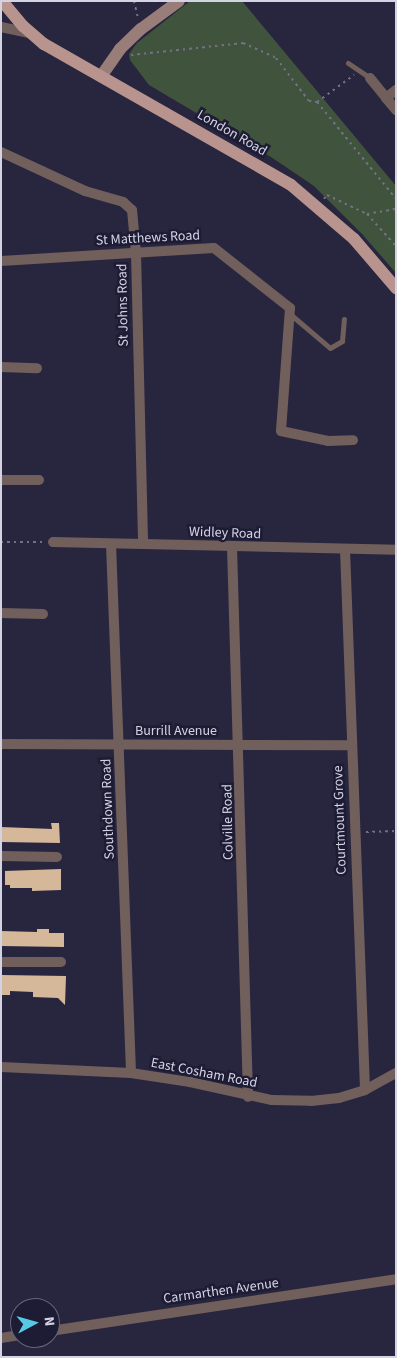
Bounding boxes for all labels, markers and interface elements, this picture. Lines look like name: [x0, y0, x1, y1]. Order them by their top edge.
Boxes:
street label: London Road: [194, 106, 270, 160]
street label: St Matthews Road: [95, 227, 201, 249]
street label: St Johns Road: [114, 263, 132, 347]
street label: Widley Road: [189, 523, 261, 543]
street label: Burrill Avenue: [135, 723, 217, 739]
street label: Southdown Road: [98, 758, 118, 860]
street label: Courtmount Grove: [330, 765, 350, 875]
street label: Colville Road: [219, 784, 237, 860]
street label: East Cosham Road: [149, 1054, 259, 1092]
street label: Carmarthen Avenue: [162, 1275, 280, 1307]
north arrow: [10, 1298, 60, 1348]
text: N: [38, 1316, 59, 1327]

